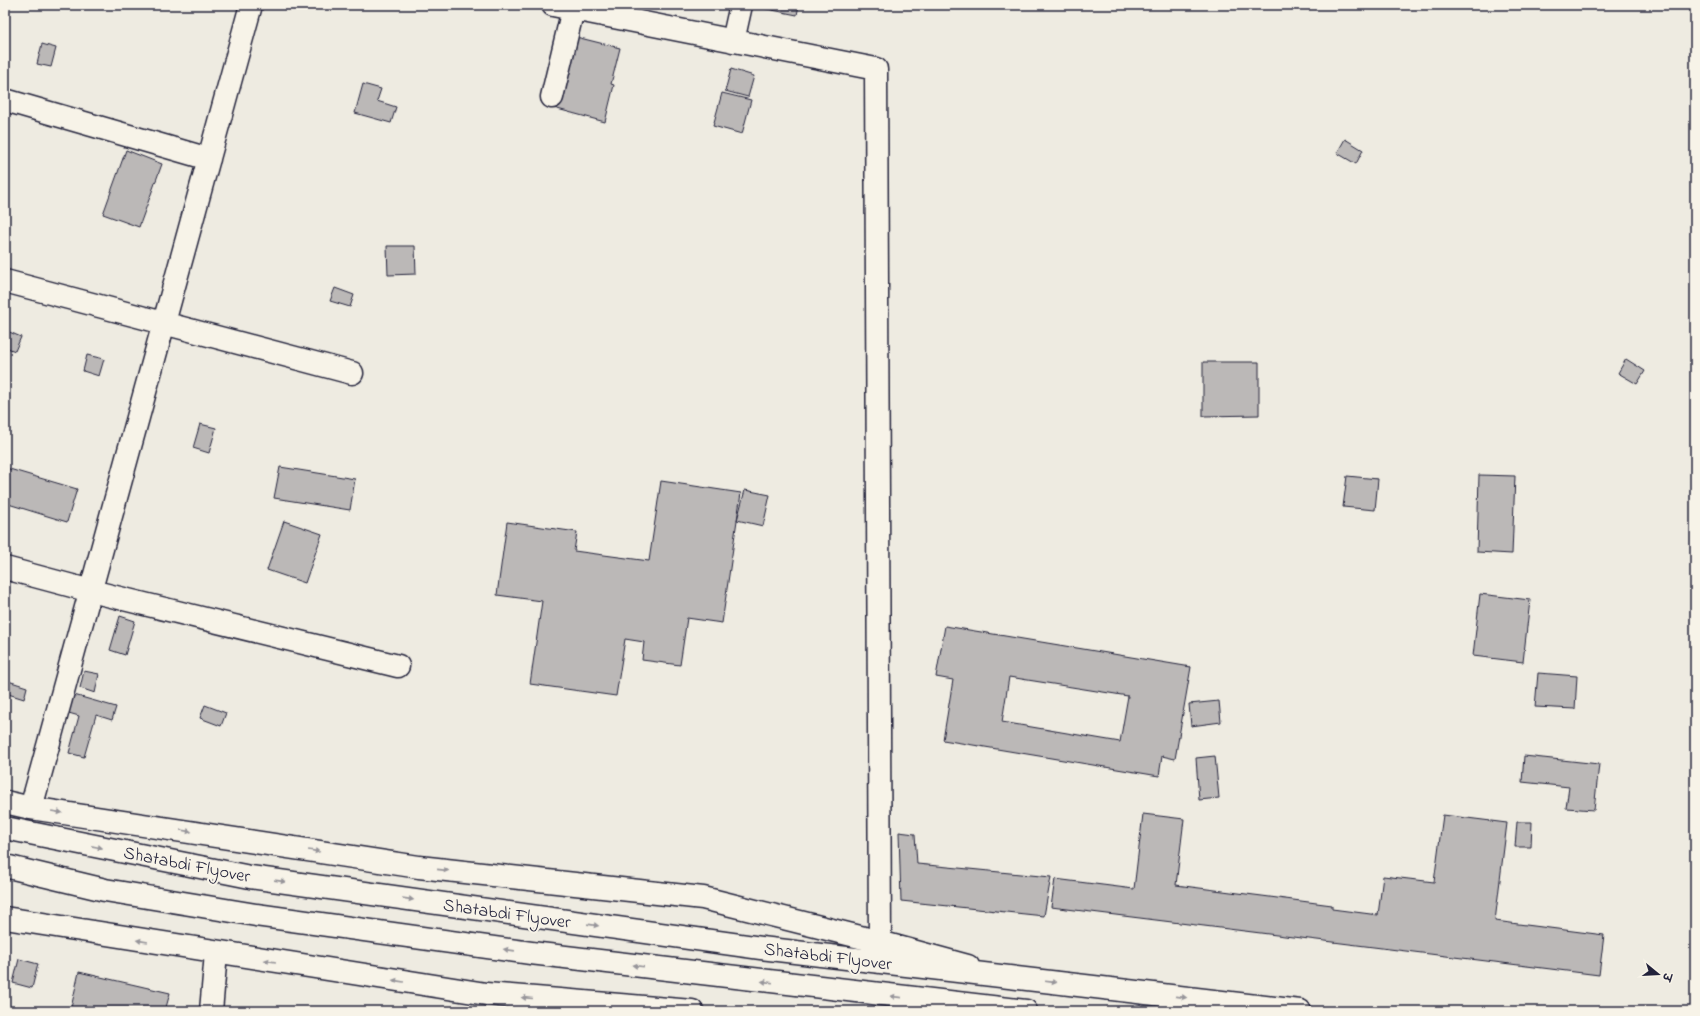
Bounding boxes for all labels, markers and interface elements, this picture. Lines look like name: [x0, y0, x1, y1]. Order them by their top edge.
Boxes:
one-way arrow: [51, 809, 63, 815]
one-way arrow: [179, 828, 192, 834]
street label: Shatabdi Flyover: [121, 841, 253, 891]
one-way arrow: [91, 844, 103, 850]
one-way arrow: [308, 848, 320, 854]
one-way arrow: [437, 866, 449, 873]
one-way arrow: [274, 878, 286, 884]
street label: Shatabdi Flyover: [441, 893, 573, 937]
one-way arrow: [402, 896, 414, 902]
one-way arrow: [587, 922, 599, 928]
street label: Shatabdi Flyover: [762, 937, 894, 979]
one-way arrow: [135, 938, 148, 944]
one-way arrow: [503, 947, 515, 953]
north arrow: [1638, 954, 1678, 994]
one-way arrow: [264, 958, 276, 964]
one-way arrow: [632, 963, 644, 969]
text: उ: [1657, 970, 1676, 984]
one-way arrow: [392, 978, 404, 984]
one-way arrow: [761, 978, 773, 985]
one-way arrow: [1045, 979, 1057, 985]
one-way arrow: [521, 994, 533, 1001]
one-way arrow: [890, 994, 902, 1000]
one-way arrow: [1175, 994, 1187, 1000]

